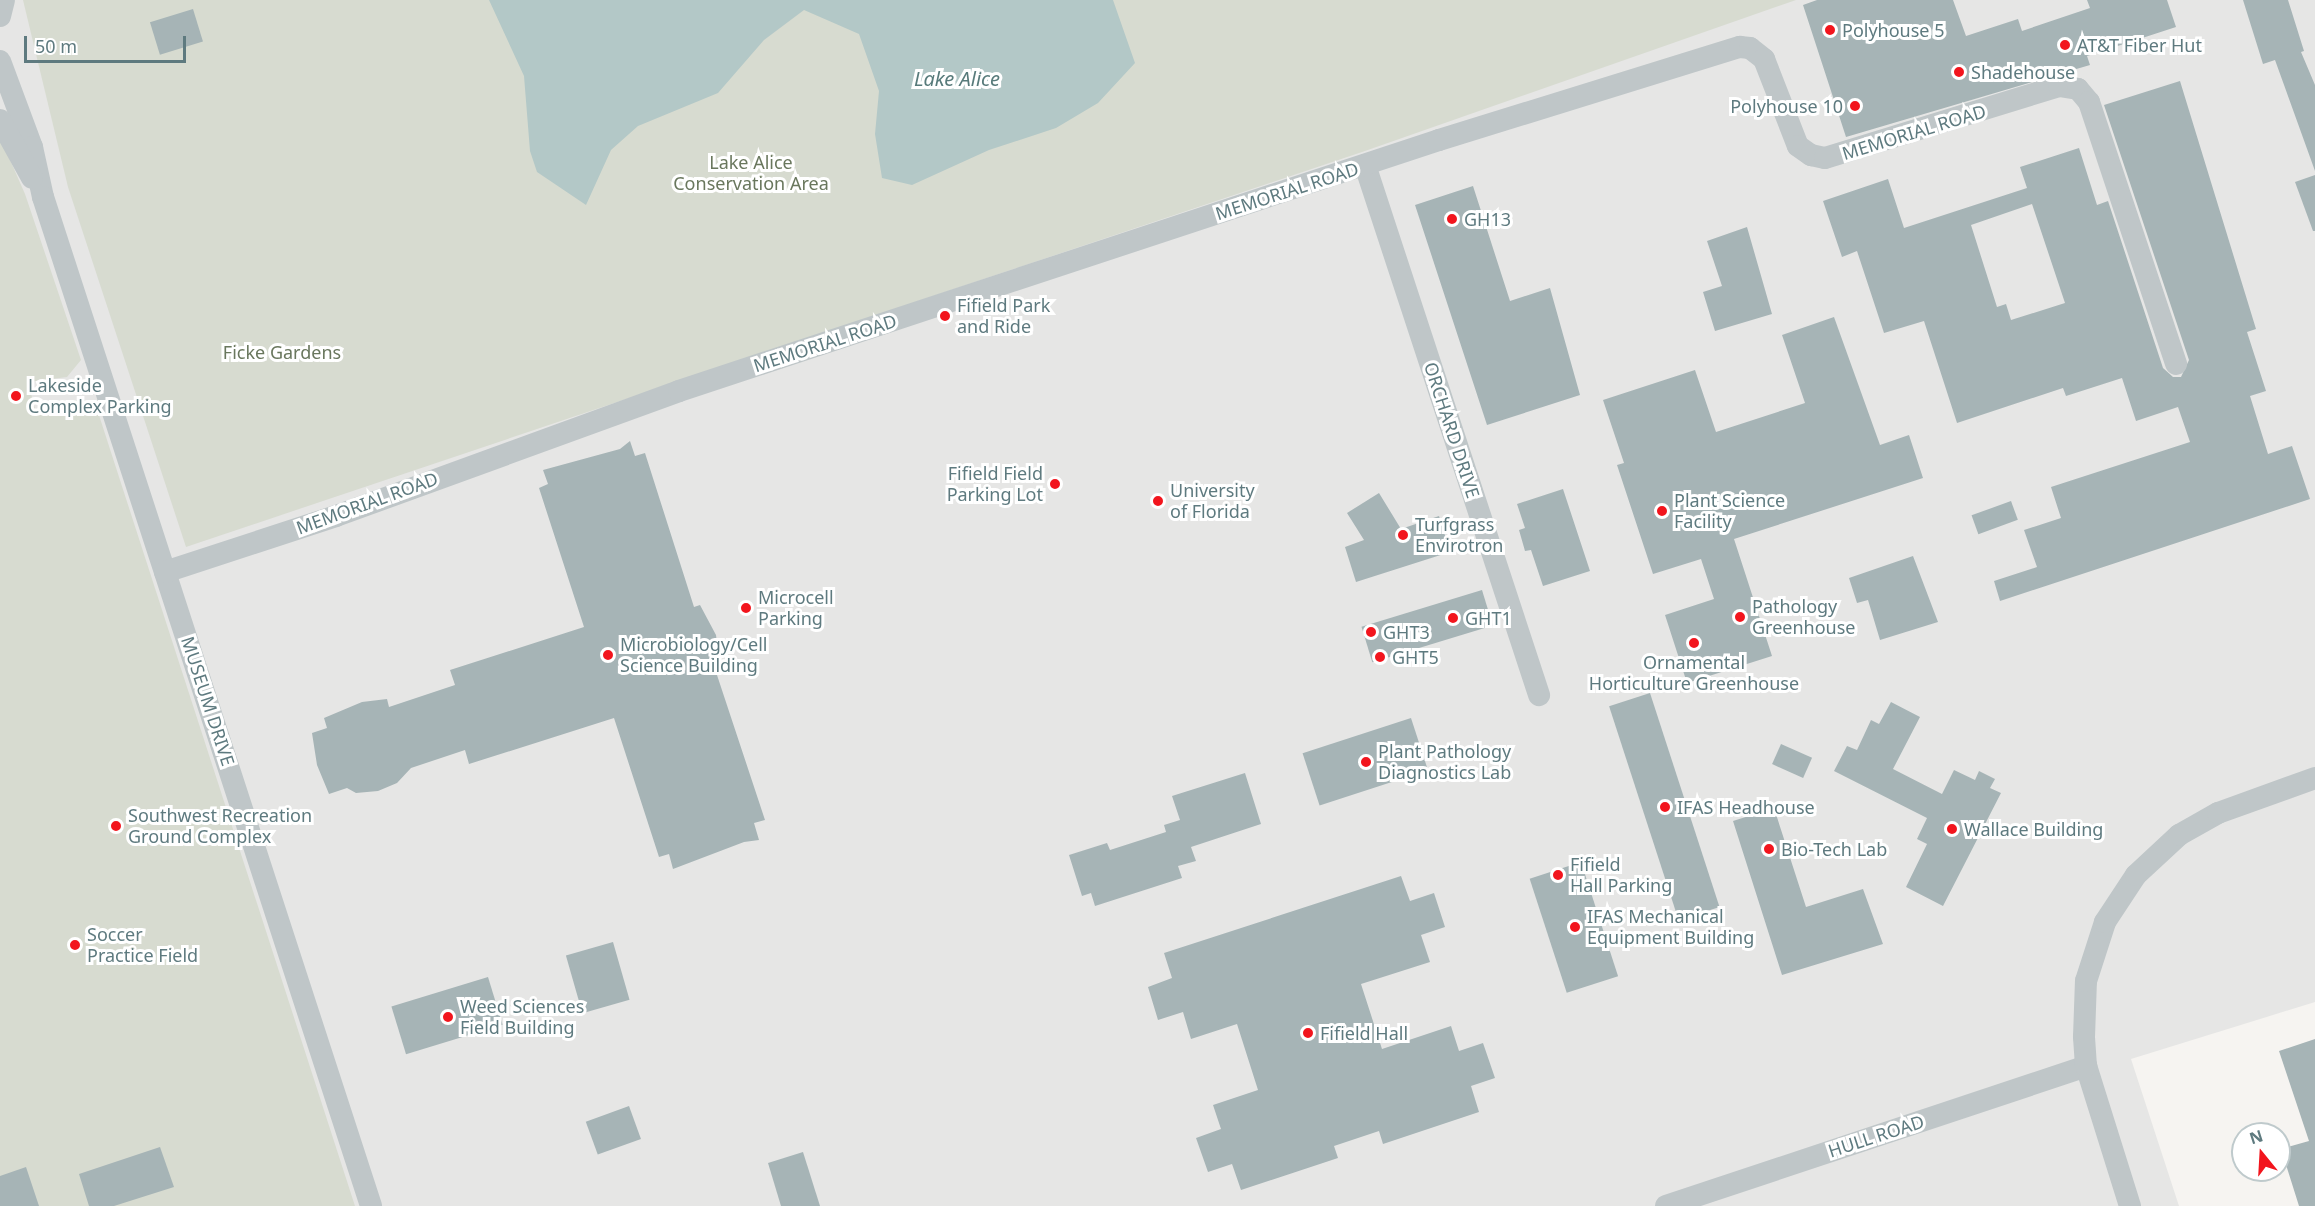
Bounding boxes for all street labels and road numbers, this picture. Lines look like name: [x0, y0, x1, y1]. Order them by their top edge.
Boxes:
street label: MEMORIAL ROAD: [1840, 100, 1988, 164]
street label: MEMORIAL ROAD: [1213, 158, 1361, 224]
street label: MEMORIAL ROAD: [751, 310, 899, 376]
street label: ORCHARD DRIVE: [1420, 359, 1484, 501]
street label: MEMORIAL ROAD: [293, 467, 441, 539]
street label: MUSEUM DRIVE: [177, 634, 239, 768]
street label: HULL ROAD: [1825, 1110, 1927, 1162]

